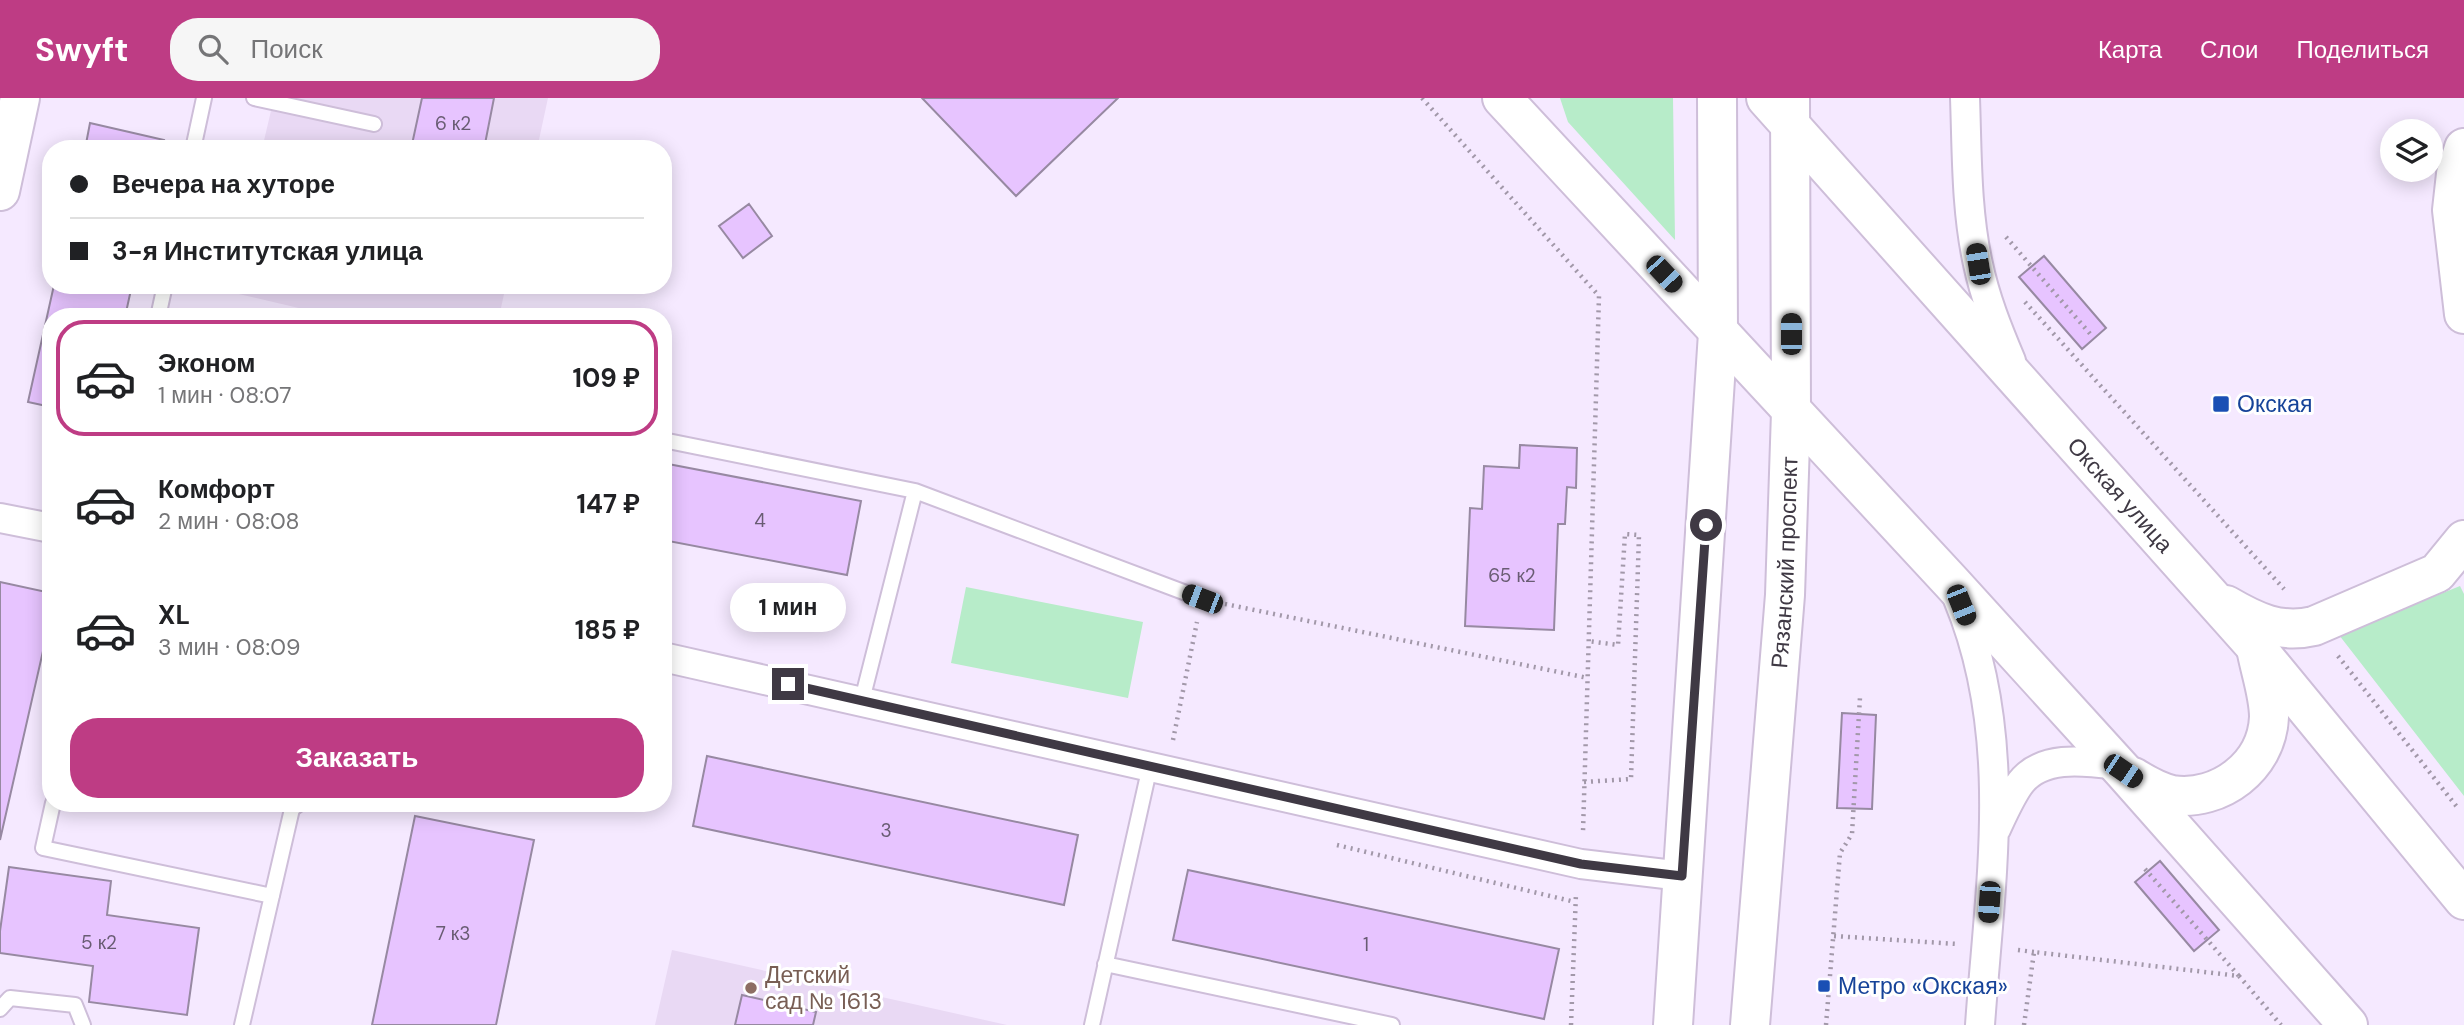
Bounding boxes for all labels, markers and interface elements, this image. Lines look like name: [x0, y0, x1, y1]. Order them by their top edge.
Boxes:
search box: [170, 18, 660, 81]
text: Swyft: [35, 28, 128, 71]
icon: search: [194, 30, 232, 68]
text: Поиск: [250, 32, 323, 66]
text: Карта: [2098, 34, 2162, 65]
text: Слои: [2200, 34, 2258, 65]
text: Поделиться: [2296, 34, 2429, 65]
house number: 6 к2: [435, 111, 471, 136]
map controls: [2380, 119, 2443, 182]
button: layers: [2380, 119, 2443, 182]
text: Вечера на хуторе: [112, 167, 335, 201]
text: 3-я Институтская улица: [112, 234, 423, 268]
car: [1965, 242, 1992, 286]
car: [1642, 251, 1687, 297]
car: [1781, 313, 1802, 355]
text: Эконом: [158, 346, 256, 380]
icon: car: [74, 347, 137, 410]
text: 109 ₽: [573, 361, 640, 395]
text: 1 мин · 08:07: [158, 380, 292, 410]
place label: Окская: [2237, 389, 2313, 419]
marker: Окская: [2211, 394, 2231, 414]
street label: Окская улица: [2061, 431, 2180, 559]
street label: Рязанский проспект: [1764, 455, 1805, 669]
text: Комфорт: [158, 472, 275, 506]
icon: car: [74, 473, 137, 536]
text: 147 ₽: [577, 487, 640, 521]
text: 2 мин · 08:08: [158, 506, 300, 536]
house number: 4: [754, 508, 766, 533]
route start: [1690, 509, 1722, 541]
house number: 65 к2: [1488, 563, 1536, 588]
callout: 1 мин: [730, 582, 846, 632]
car: [1179, 582, 1226, 616]
car: [1944, 582, 1979, 628]
text: 1 мин: [759, 592, 817, 622]
text: XL: [158, 598, 190, 632]
icon: car: [74, 599, 137, 662]
text: 185 ₽: [575, 613, 640, 647]
text: 3 мин · 08:09: [158, 632, 300, 662]
route end: [772, 668, 804, 700]
button: Заказать: [70, 718, 644, 798]
car: [2100, 751, 2147, 791]
house number: 3: [880, 818, 892, 843]
car: [1978, 880, 2001, 924]
house number: 7 к3: [436, 921, 470, 946]
house number: 5 к2: [81, 930, 117, 955]
house number: 1: [1363, 932, 1369, 957]
place label: Детский сад № 1613: [765, 960, 882, 1016]
place label: Метро «Окская»: [1838, 971, 2008, 1001]
marker: Метро «Окская»: [1816, 978, 1832, 994]
marker: Детский сад № 1613: [743, 980, 759, 996]

